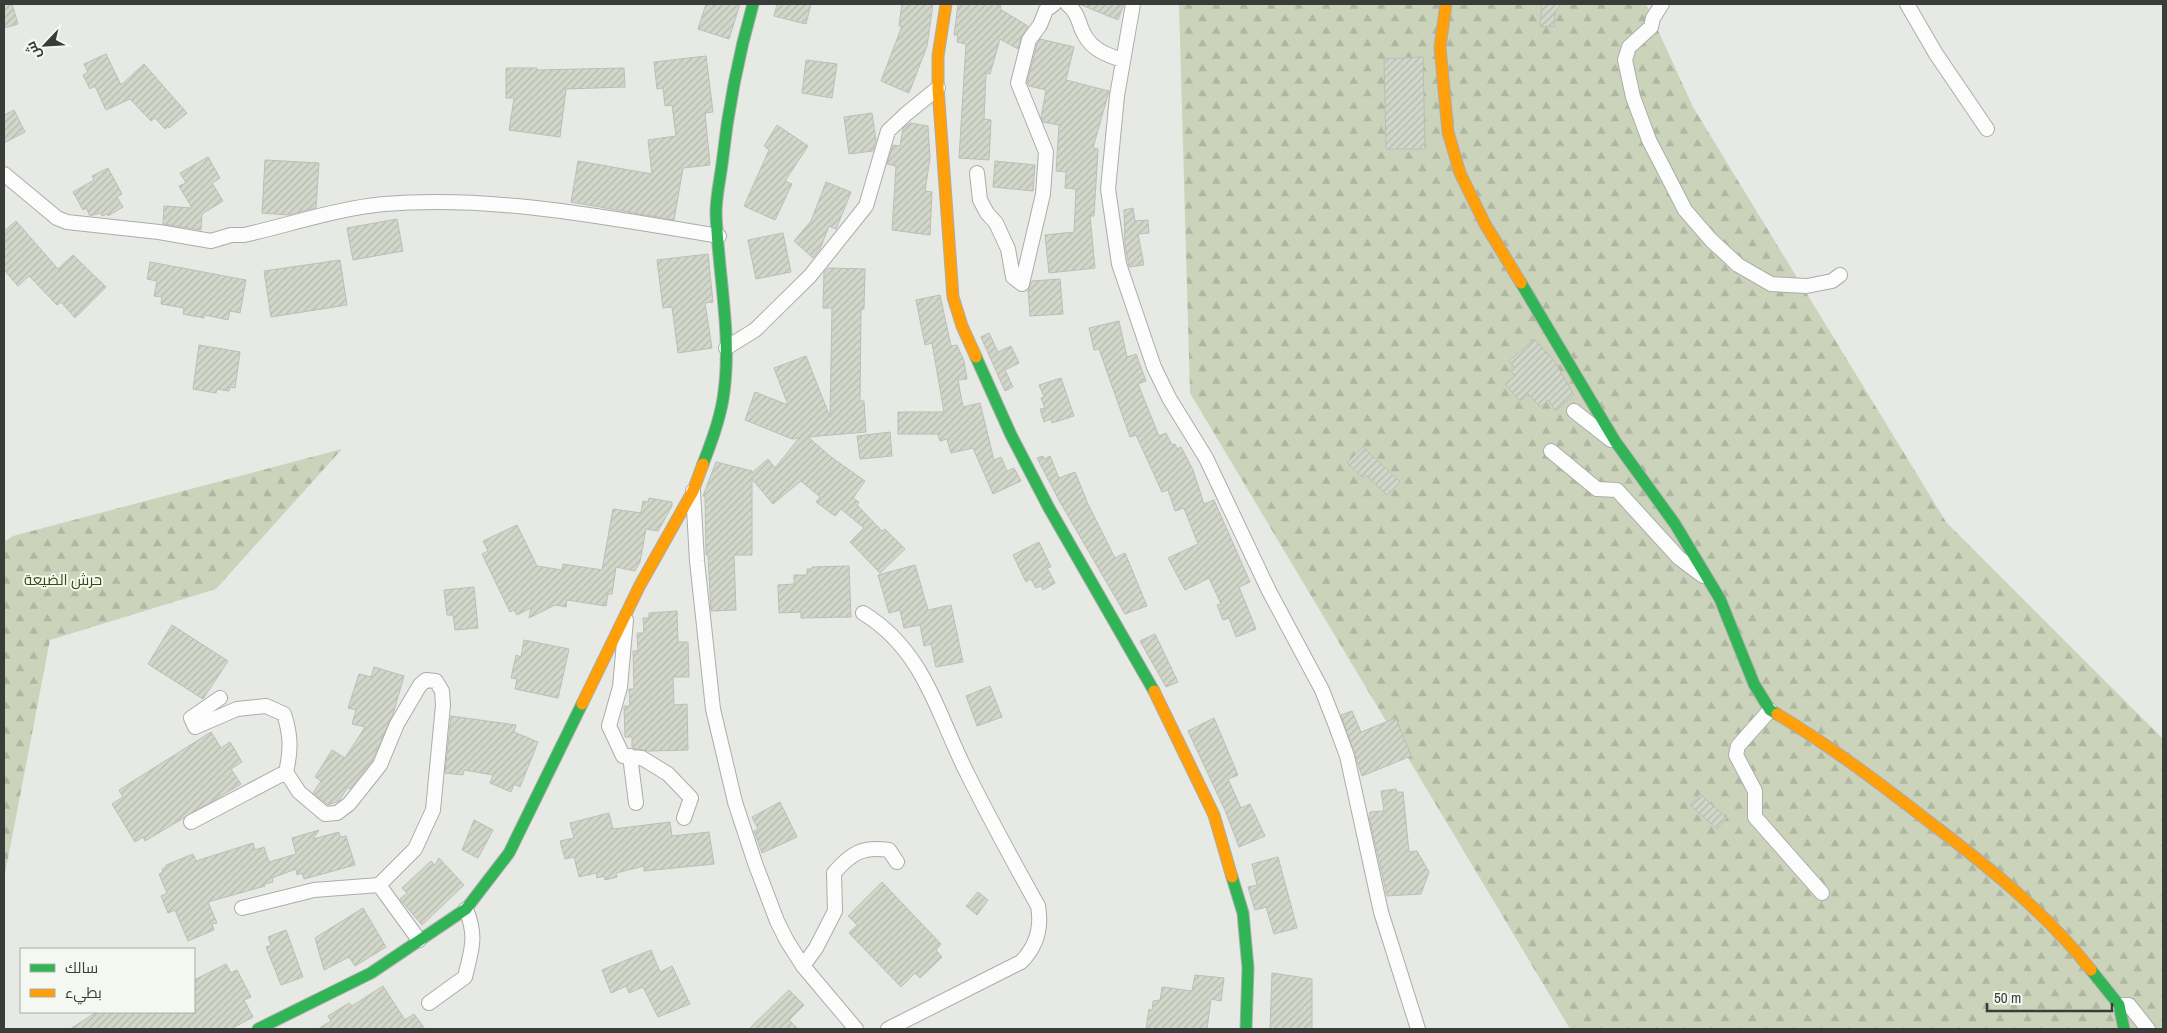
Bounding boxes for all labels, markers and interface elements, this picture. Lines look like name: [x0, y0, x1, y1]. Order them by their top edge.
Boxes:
north arrow: [20, 20, 70, 70]
text: ش: [21, 39, 45, 62]
park label: حرش الضيعة: [24, 569, 102, 590]
legend: [20, 948, 195, 1013]
text: سالك: [65, 957, 98, 978]
scale bar: [1987, 980, 2112, 1012]
text: بطيء: [65, 982, 102, 1005]
text: 50 m: [1994, 987, 2021, 1008]

